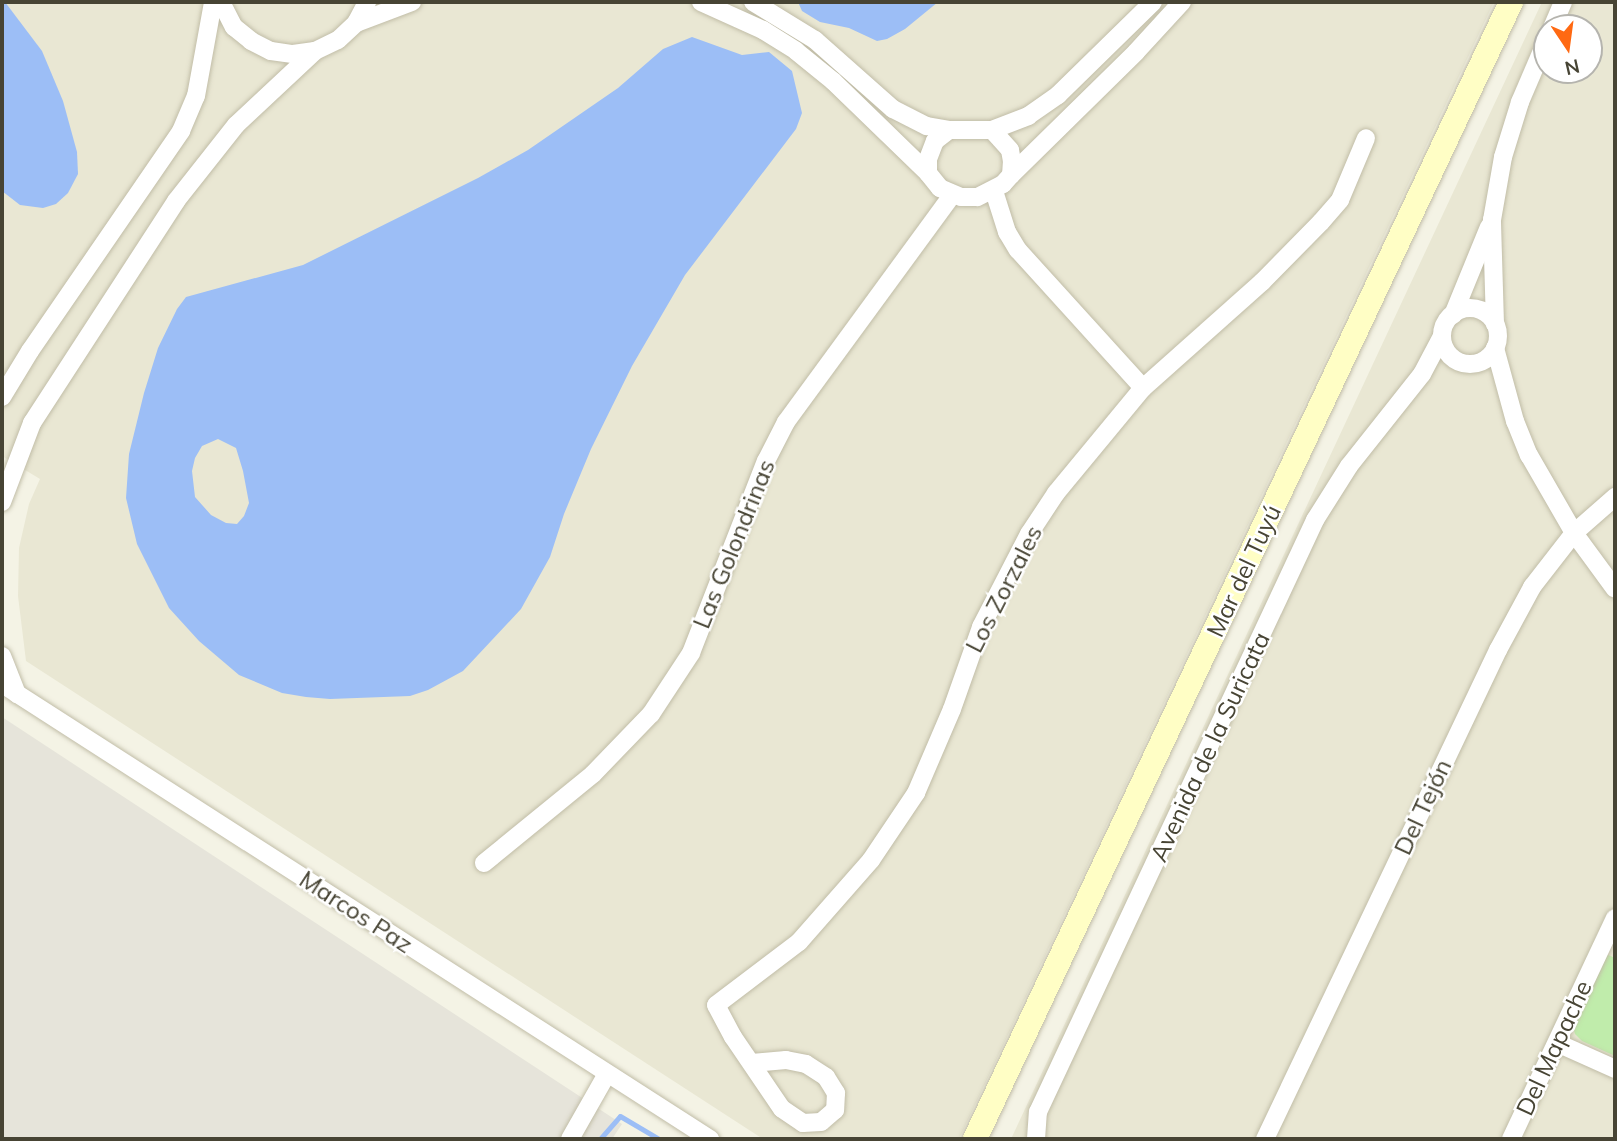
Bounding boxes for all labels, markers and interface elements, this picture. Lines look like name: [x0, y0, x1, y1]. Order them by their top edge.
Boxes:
north arrow: [1533, 14, 1603, 84]
text: N: [1563, 54, 1582, 81]
street label: Las Golondrinas: [687, 455, 781, 633]
street label: Mar del Tuyú: [1201, 500, 1287, 642]
street label: Los Zorzales: [960, 521, 1048, 657]
street label: Avenida de la Suricata: [1144, 628, 1276, 866]
street label: Del Tejón: [1388, 755, 1458, 859]
street label: Marcos Paz: [294, 865, 418, 959]
street label: Del Mapache: [1510, 976, 1598, 1120]

